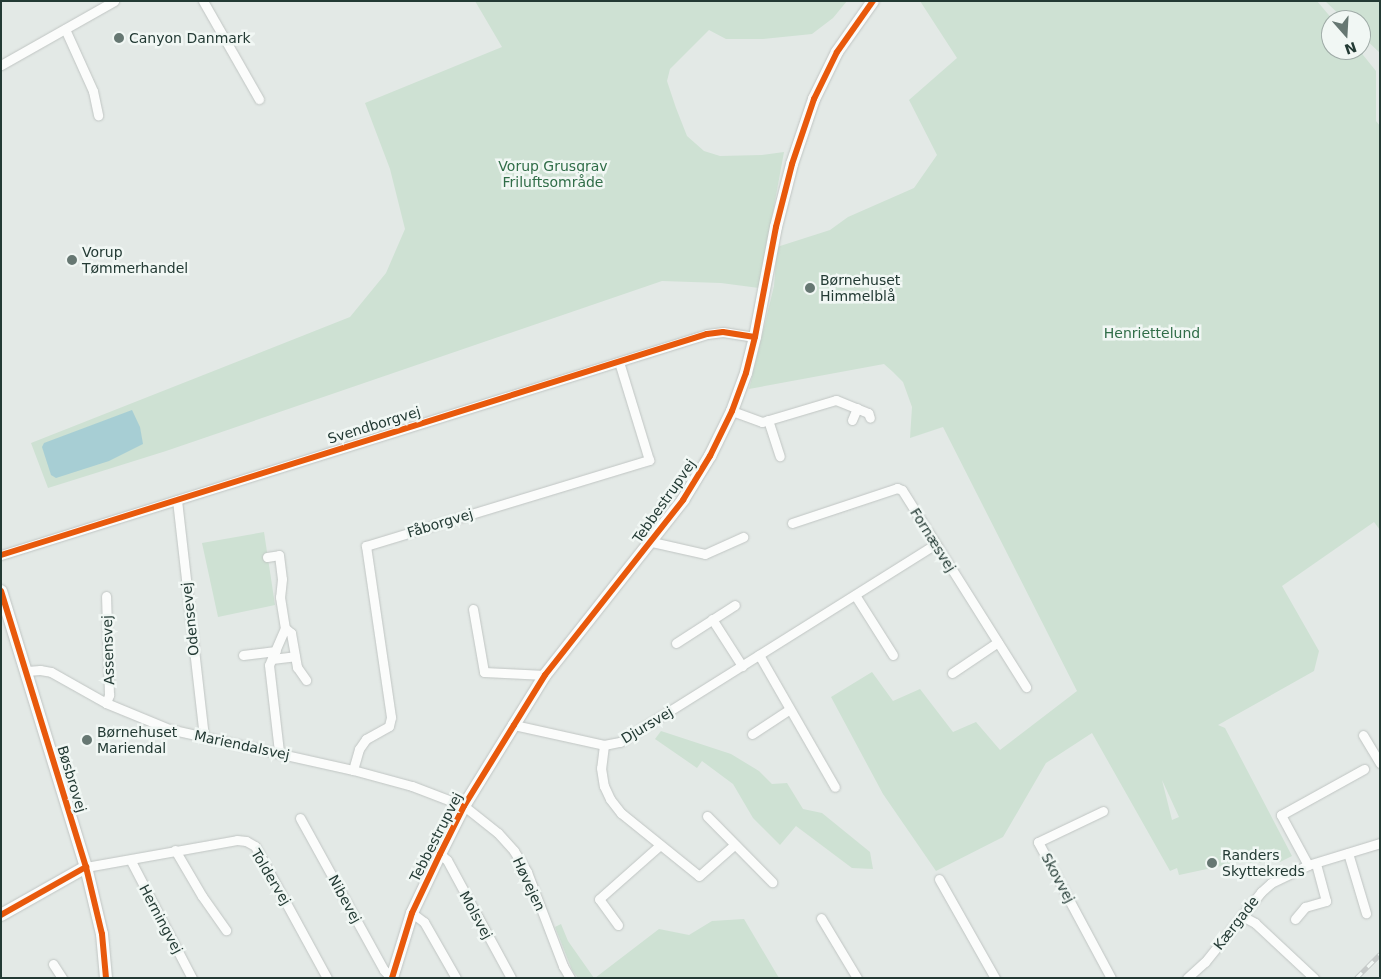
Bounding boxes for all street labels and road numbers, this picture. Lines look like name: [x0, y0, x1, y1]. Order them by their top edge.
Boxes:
street label: Svendborgvej: [326, 403, 422, 447]
street label: Tebbestrupvej: [629, 456, 699, 546]
street label: Fåborgvej: [405, 505, 475, 541]
street label: Fornæsvej: [907, 505, 959, 575]
street label: Odensevej: [178, 581, 202, 657]
street label: Assensvej: [98, 615, 118, 685]
street label: Djursvej: [618, 703, 676, 747]
street label: Mariendalsvej: [193, 727, 291, 763]
street label: Bøsbrovej: [54, 743, 90, 815]
street label: Tebbestrupvej: [406, 789, 466, 885]
street label: Toldervej: [248, 846, 294, 908]
street label: Skovvej: [1038, 850, 1078, 906]
street label: Høvejen: [509, 854, 549, 914]
street label: Nibevej: [325, 872, 365, 926]
street label: Herningvej: [136, 882, 186, 956]
street label: Molsvej: [456, 888, 496, 942]
street label: Kærgade: [1210, 893, 1262, 953]

